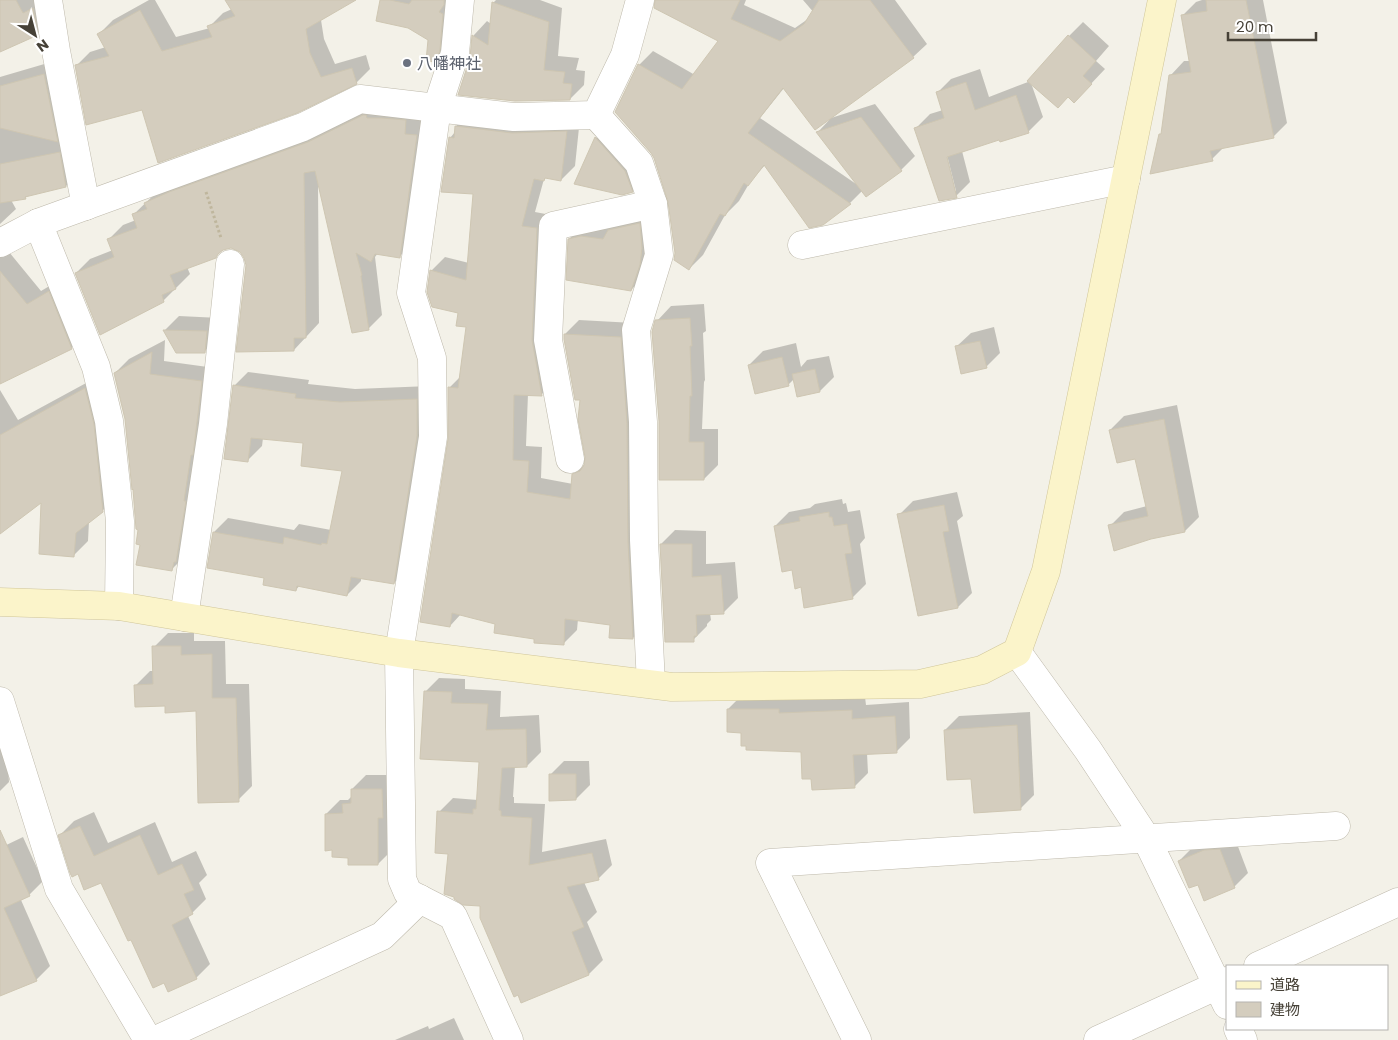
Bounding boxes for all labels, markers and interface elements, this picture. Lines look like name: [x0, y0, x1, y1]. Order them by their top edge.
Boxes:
north arrow: [10, 10, 60, 60]
scale bar: [1228, 10, 1316, 42]
text: 20 m: [1236, 16, 1274, 37]
text: N: [33, 34, 53, 57]
place label: 八幡神社: [417, 52, 481, 75]
marker: 八幡神社: [401, 57, 413, 69]
legend: [1226, 965, 1388, 1030]
text: 道路: [1270, 974, 1300, 995]
text: 建物: [1270, 999, 1300, 1020]

